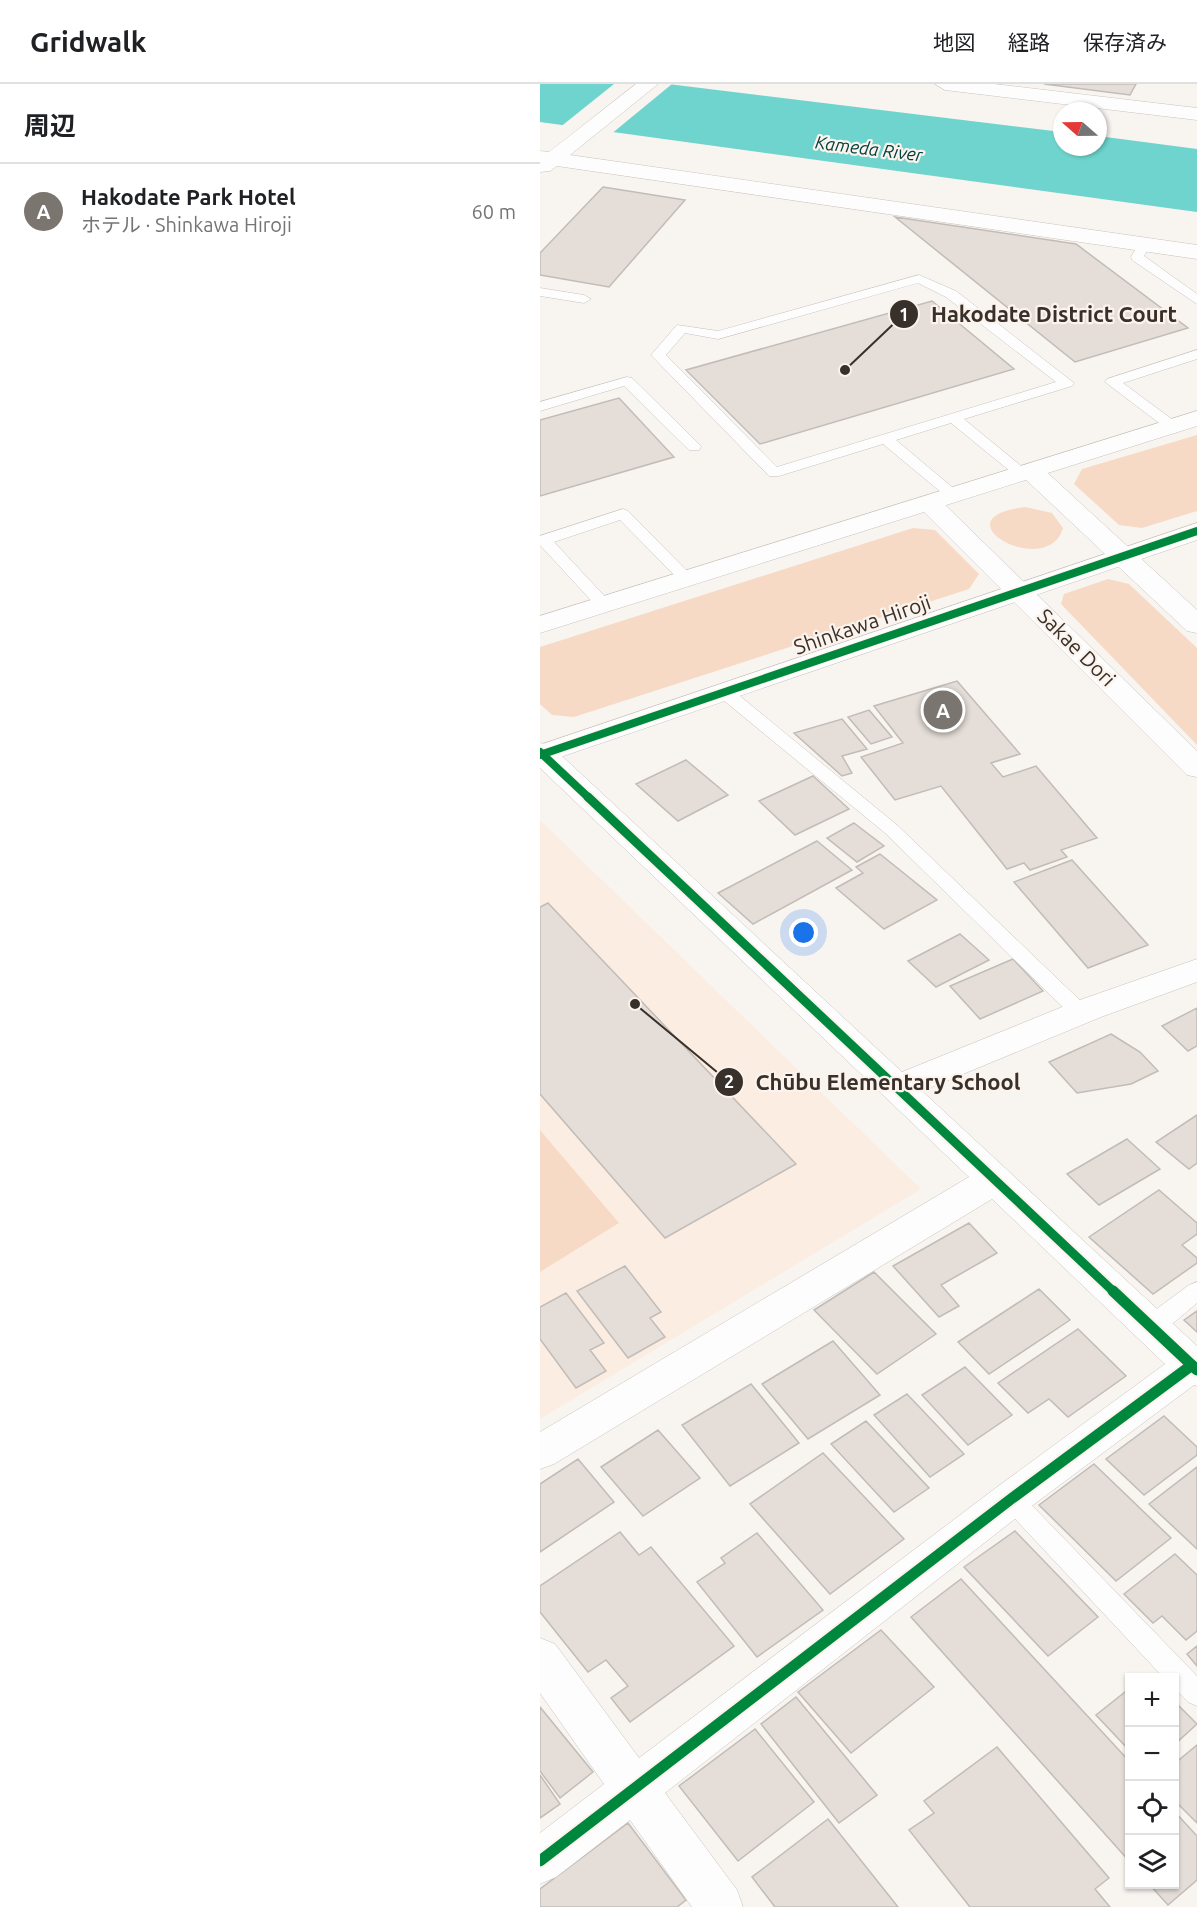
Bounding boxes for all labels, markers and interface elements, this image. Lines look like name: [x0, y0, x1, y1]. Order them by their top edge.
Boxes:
text: Gridwalk: [30, 26, 147, 57]
text: 地図: [933, 30, 975, 54]
text: 経路: [1008, 30, 1050, 54]
text: 保存済み: [1083, 30, 1167, 54]
north arrow: [1053, 102, 1107, 156]
text: 周辺: [24, 111, 76, 140]
water label: Kameda River: [814, 131, 925, 165]
text: Hakodate Park Hotel: [81, 184, 296, 209]
text: A: [36, 200, 51, 223]
text: 60 m: [472, 200, 516, 223]
text: ホテル · Shinkawa Hiroji: [81, 213, 292, 236]
callout: Hakodate District Court: [889, 294, 1189, 334]
text: Hakodate District Court: [931, 301, 1177, 326]
text: 1: [899, 304, 909, 324]
street label: Shinkawa Hiroji: [790, 589, 934, 659]
street label: Sakae Dori: [1033, 603, 1121, 691]
pin: A: [924, 688, 962, 732]
your location: [789, 918, 818, 947]
callout: Chūbu Elementary School: [714, 1062, 1033, 1102]
text: Chūbu Elementary School: [756, 1069, 1021, 1094]
text: 2: [724, 1071, 734, 1091]
map controls: [1125, 1673, 1179, 1889]
button: +: [1125, 1673, 1179, 1727]
button: −: [1125, 1727, 1179, 1781]
button: locate: [1125, 1781, 1179, 1835]
button: layers: [1125, 1835, 1179, 1889]

